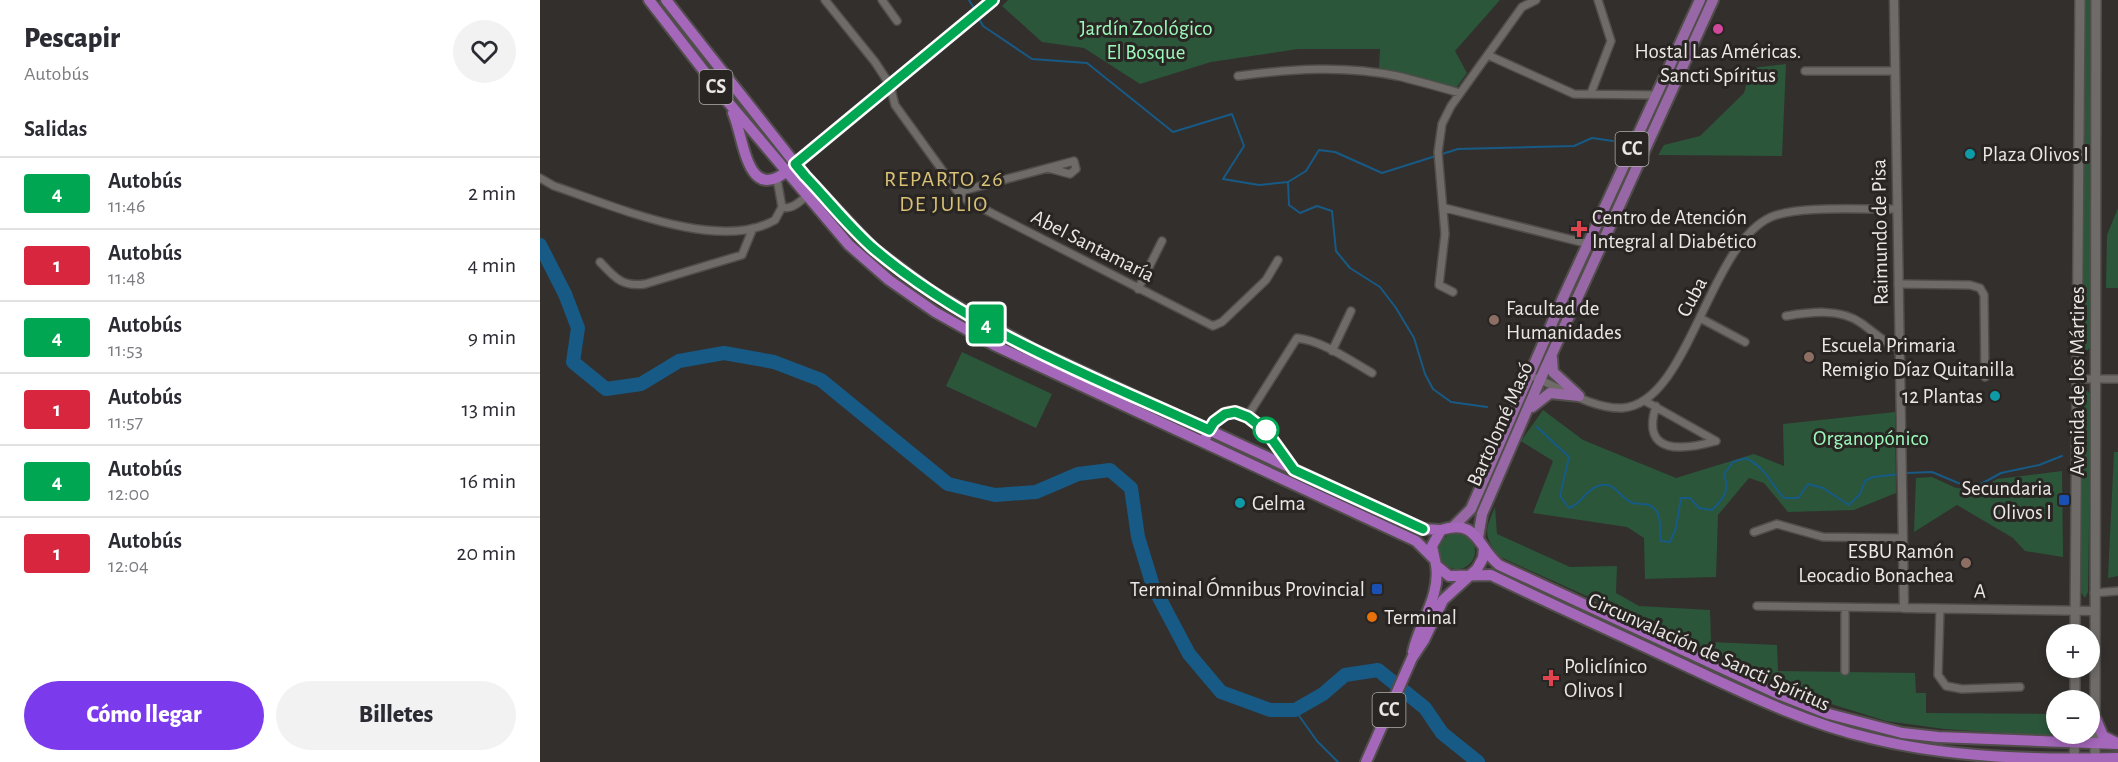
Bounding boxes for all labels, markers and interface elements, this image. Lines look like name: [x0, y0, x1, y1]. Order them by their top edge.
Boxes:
park label: Jardín Zoológico El Bosque: [1080, 18, 1212, 63]
button: heart: [453, 20, 516, 83]
marker: Hostal Las Américas. Sancti Spíritus: [1711, 22, 1725, 36]
text: Pescapir: [24, 25, 120, 53]
place label: Hostal Las Américas. Sancti Spíritus: [1635, 41, 1801, 86]
text: Autobús: [24, 64, 89, 84]
road number: CS: [700, 70, 732, 104]
text: Salidas: [24, 118, 87, 140]
road number: CC: [1616, 132, 1648, 166]
place label: Plaza Olivos I: [1982, 144, 2089, 165]
marker: Plaza Olivos I: [1963, 147, 1977, 161]
street label: Raimundo de Pisa: [1868, 158, 1892, 305]
district label: REPARTO 26 DE JULIO: [884, 168, 1004, 215]
text: Autobús: [108, 170, 182, 192]
text: 2 min: [468, 182, 516, 204]
text: 4: [52, 183, 62, 204]
text: 11:46: [108, 196, 145, 216]
street label: Abel Santamaría: [1028, 206, 1158, 286]
place label: Centro de Atención Integral al Diabético: [1592, 207, 1757, 252]
marker: Centro de Atención Integral al Diabético: [1570, 220, 1588, 238]
text: Autobús: [108, 242, 182, 264]
text: 4 min: [468, 254, 516, 276]
text: 1: [53, 255, 61, 276]
text: 11:48: [108, 268, 145, 288]
street label: Cuba: [1673, 273, 1711, 320]
street label: Avenida de los Mártires: [2067, 286, 2088, 476]
place label: Facultad de Humanidades: [1506, 298, 1622, 343]
line badge: 4: [966, 304, 1006, 344]
marker: Facultad de Humanidades: [1487, 313, 1501, 327]
text: Autobús: [108, 314, 182, 336]
text: 4: [981, 314, 991, 335]
text: 9 min: [468, 326, 516, 348]
text: 4: [52, 327, 62, 348]
place label: Escuela Primaria Remigio Díaz Quitanilla: [1821, 335, 2015, 380]
text: 11:53: [108, 340, 143, 360]
marker: Escuela Primaria Remigio Díaz Quitanilla: [1802, 350, 1816, 364]
street label: Bartolomé Masó: [1463, 359, 1537, 489]
text: Autobús: [108, 386, 182, 408]
place label: 12 Plantas: [1902, 386, 1983, 407]
marker: 12 Plantas: [1988, 389, 2002, 403]
text: 13 min: [461, 398, 516, 420]
text: 1: [53, 399, 61, 420]
text: 11:57: [108, 412, 143, 432]
unlabelled marker: [1253, 417, 1279, 443]
park label: Organopónico: [1813, 428, 1929, 449]
text: Autobús: [108, 458, 182, 480]
text: 16 min: [460, 470, 516, 492]
text: 4: [52, 471, 62, 492]
place label: Secundaria Olivos I: [1961, 478, 2052, 523]
text: 12:00: [108, 484, 150, 504]
place label: Gelma: [1252, 493, 1306, 514]
marker: Secundaria Olivos I: [2057, 493, 2071, 507]
marker: Gelma: [1233, 496, 1247, 510]
text: Autobús: [108, 530, 182, 552]
place label: ESBU Ramón Leocadio Bonachea: [1798, 541, 1954, 586]
text: 20 min: [456, 542, 516, 564]
text: 1: [53, 543, 61, 564]
text: 12:04: [108, 556, 149, 576]
marker: ESBU Ramón Leocadio Bonachea: [1959, 556, 1973, 570]
place label: Terminal Ómnibus Provincial: [1130, 577, 1365, 600]
street label: A: [1974, 580, 1986, 602]
marker: Terminal Ómnibus Provincial: [1370, 582, 1384, 596]
street label: Circunvalación de Sancti Spíritus: [1585, 589, 1833, 715]
place label: Terminal: [1384, 607, 1457, 628]
marker: Terminal: [1365, 610, 1379, 624]
map controls: [2046, 624, 2100, 744]
button: +: [2046, 624, 2100, 678]
place label: Policlínico Olivos I: [1564, 656, 1647, 701]
marker: Policlínico Olivos I: [1542, 669, 1560, 687]
button: Cómo llegar: [24, 681, 264, 750]
button: Billetes: [276, 681, 516, 750]
button: −: [2046, 690, 2100, 744]
road number: CC: [1372, 693, 1406, 727]

